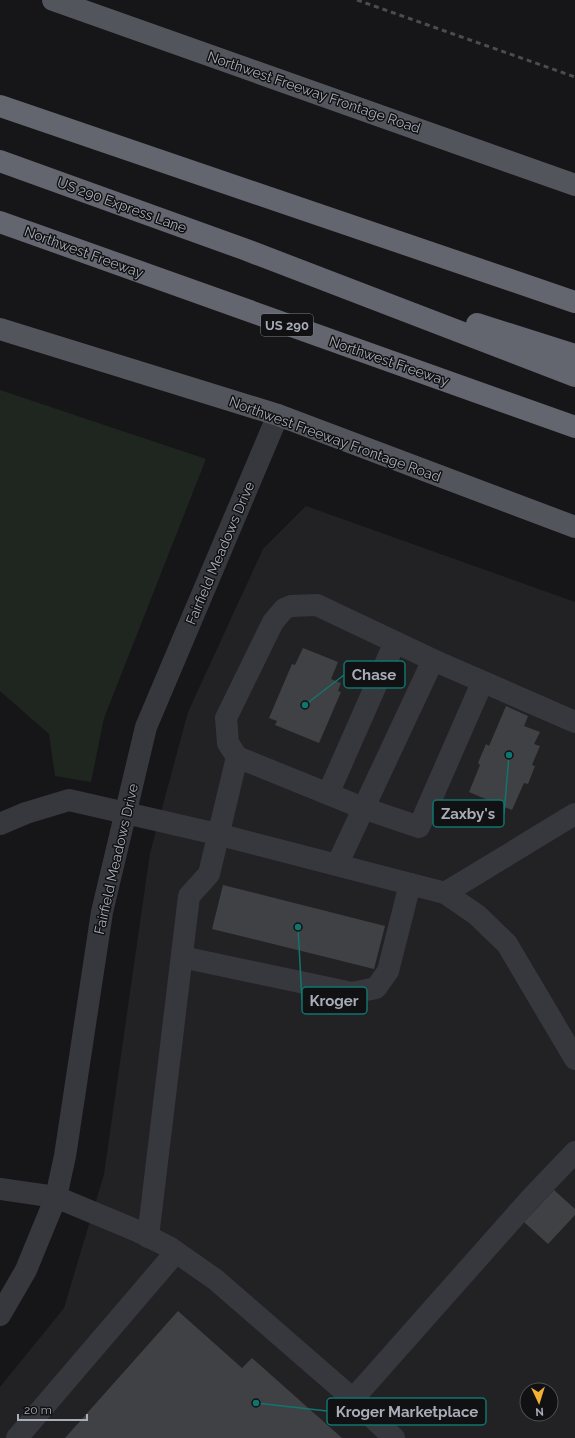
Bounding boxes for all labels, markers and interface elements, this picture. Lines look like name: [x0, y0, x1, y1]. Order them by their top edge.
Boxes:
street label: Northwest Freeway Frontage Road: [205, 48, 423, 136]
street label: US 290 Express Lane: [55, 174, 189, 236]
street label: Northwest Freeway: [22, 223, 146, 281]
road number: US 290: [261, 314, 313, 336]
street label: Northwest Freeway: [327, 333, 451, 389]
street label: Northwest Freeway Frontage Road: [227, 393, 443, 485]
street label: Fairfield Meadows Drive: [183, 479, 257, 627]
callout: Chase: [344, 661, 405, 688]
text: Chase: [352, 666, 396, 684]
street label: Fairfield Meadows Drive: [91, 782, 141, 936]
callout: Zaxby's: [433, 800, 504, 827]
text: Zaxby's: [441, 805, 495, 823]
callout: Kroger: [302, 987, 367, 1014]
text: Kroger: [309, 992, 359, 1010]
north arrow: [519, 1382, 559, 1422]
scale bar: [18, 1396, 87, 1422]
callout: Kroger Marketplace: [327, 1398, 486, 1425]
text: 20 m: [24, 1403, 52, 1417]
text: Kroger Marketplace: [336, 1403, 478, 1421]
text: N: [535, 1405, 544, 1418]

